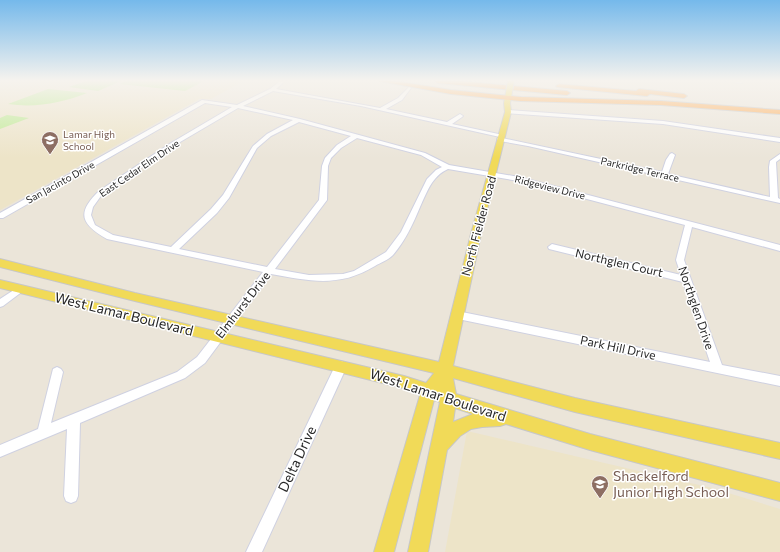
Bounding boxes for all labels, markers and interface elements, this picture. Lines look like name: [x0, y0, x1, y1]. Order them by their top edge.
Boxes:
place label: Lamar High School: [63, 128, 115, 152]
school or university icon: Lamar High School: [40, 130, 60, 155]
street label: East Cedar Elm Drive: [97, 137, 181, 199]
street label: Parkridge Terrace: [600, 154, 680, 184]
street label: San Jacinto Drive: [24, 158, 96, 206]
street label: Ridgeview Drive: [513, 172, 587, 202]
street label: North Fielder Road: [458, 174, 498, 277]
street label: Northglen Court: [574, 245, 665, 279]
street label: Northglen Drive: [676, 264, 718, 351]
street label: Elmhurst Drive: [212, 268, 272, 340]
street label: West Lamar Boulevard: [53, 288, 195, 339]
street label: Park Hill Drive: [579, 332, 657, 362]
street label: West Lamar Boulevard: [368, 364, 508, 425]
street label: Delta Drive: [274, 423, 319, 494]
place label: Shackelford Junior High School: [613, 467, 729, 500]
school or university icon: Shackelford Junior High School: [590, 474, 610, 499]

